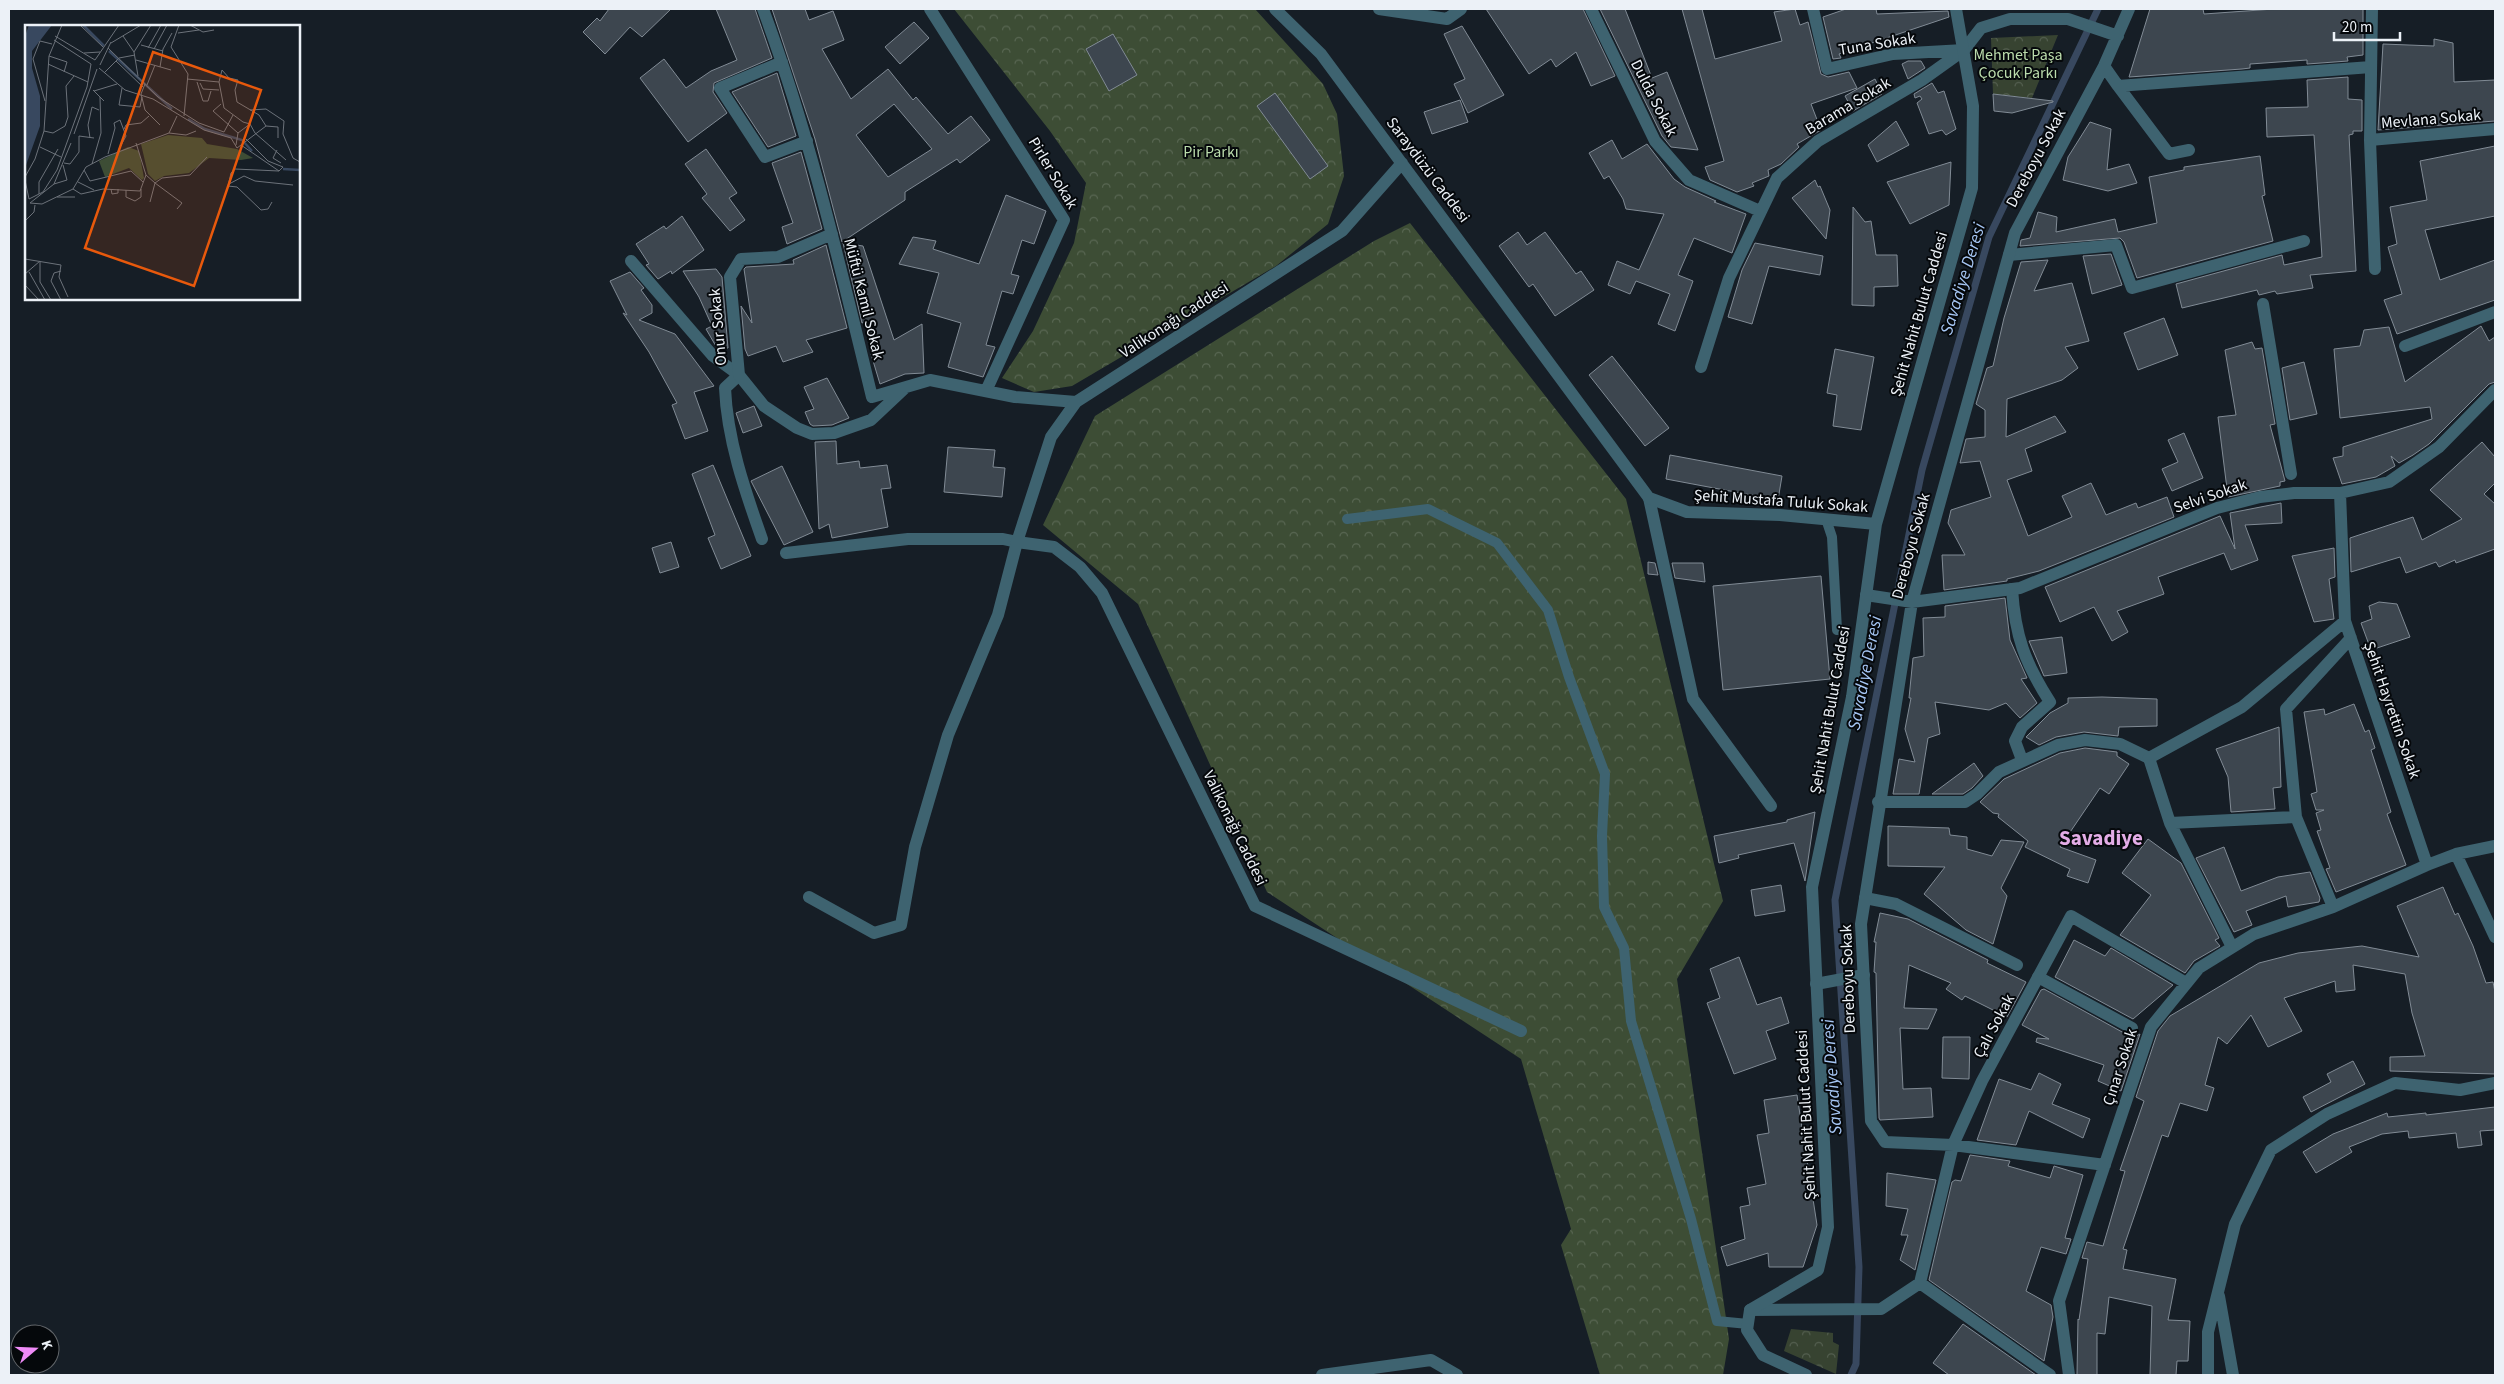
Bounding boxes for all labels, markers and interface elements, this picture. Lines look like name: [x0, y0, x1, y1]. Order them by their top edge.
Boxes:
scale bar: [2334, 10, 2400, 42]
text: 20 m: [2342, 17, 2372, 38]
inset map: [25, 25, 300, 300]
street label: Tuna Sokak: [1837, 27, 1917, 61]
park label: Mehmet Paşa Çocuk Parkı: [1973, 44, 2063, 84]
street label: Dulda Sokak: [1625, 56, 1683, 140]
street label: Barama Sokak: [1801, 72, 1895, 140]
street label: Mevlana Sokak: [2380, 104, 2482, 134]
street label: Dereboyu Sokak: [2001, 105, 2071, 211]
street label: Saraydüzü Caddesi: [1381, 113, 1475, 227]
street label: Pirler Sokak: [1023, 133, 1083, 213]
park label: Pir Parkı: [1183, 141, 1239, 163]
water label: Savadiye Deresi: [1934, 219, 1992, 338]
street label: Şehit Nahit Bulut Caddesi: [1885, 229, 1953, 399]
street label: Müftü Kamil Sokak: [838, 236, 890, 362]
street label: Valikonağı Caddesi: [1115, 277, 1233, 363]
street label: Onur Sokak: [704, 287, 732, 367]
street label: Selvi Sokak: [2170, 473, 2250, 519]
street label: Şehit Mustafa Tuluk Sokak: [1693, 484, 1869, 518]
street label: Dereboyu Sokak: [1886, 490, 1936, 601]
water label: Savadiye Deresi: [1842, 613, 1888, 732]
street label: Şehit Nahit Bulut Caddesi: [1804, 624, 1856, 796]
street label: Şehit Hayrettin Sokak: [2358, 638, 2426, 782]
street label: Valikonağı Caddesi: [1198, 767, 1272, 889]
district label: Savadiye: [2059, 823, 2143, 853]
street label: Dereboyu Sokak: [1835, 924, 1861, 1034]
street label: Çalı Sokak: [1968, 990, 2020, 1062]
water label: Savadiye Deresi: [1815, 1018, 1849, 1136]
street label: Çınar Sokak: [2097, 1026, 2143, 1108]
street label: Şehit Nahit Bulut Caddesi: [1791, 1029, 1821, 1201]
north arrow: [10, 1324, 60, 1374]
text: K: [35, 1338, 57, 1353]

